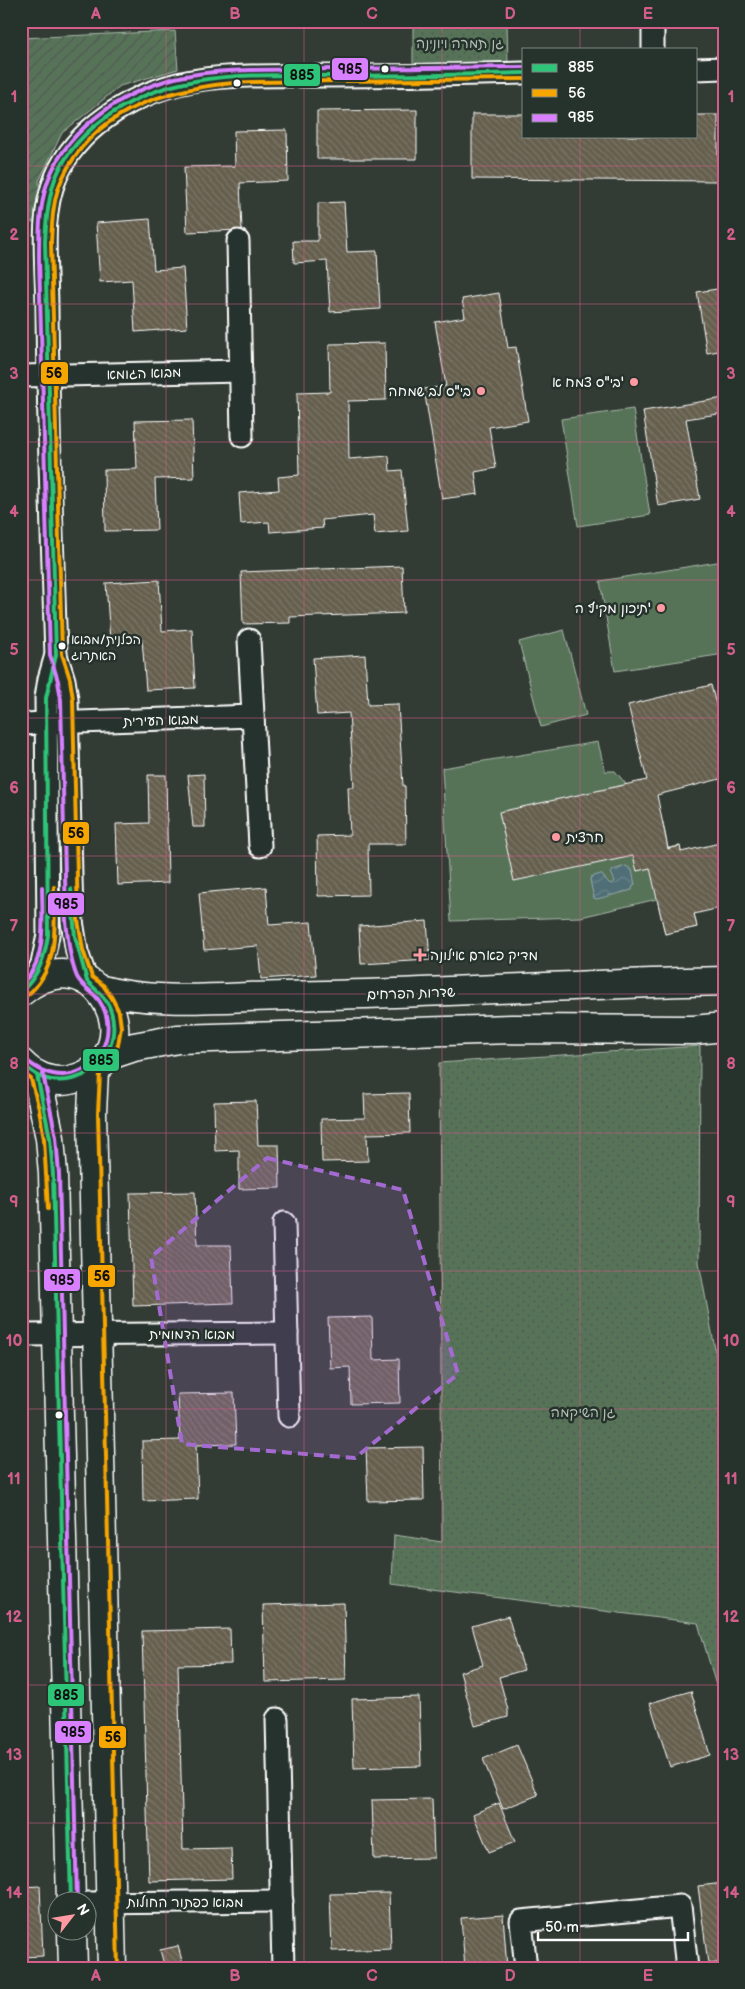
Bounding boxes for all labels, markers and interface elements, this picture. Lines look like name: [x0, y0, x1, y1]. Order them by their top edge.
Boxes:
text: A: [90, 5, 101, 24]
text: B: [229, 5, 241, 24]
text: C: [366, 5, 378, 24]
text: D: [504, 5, 516, 24]
text: E: [643, 5, 653, 24]
park label: גן תמרה ויונינה: [416, 35, 504, 52]
legend: [522, 48, 698, 138]
line badge: 985: [331, 57, 369, 81]
text: 885: [568, 58, 594, 77]
text: 985: [338, 61, 362, 78]
line badge: 885: [283, 63, 321, 87]
unlabelled marker: [380, 64, 390, 74]
text: 885: [290, 67, 314, 84]
unlabelled marker: [232, 78, 242, 88]
text: 56: [568, 84, 586, 103]
text: 1: [11, 88, 17, 107]
text: 1: [728, 88, 734, 107]
text: 985: [568, 108, 594, 127]
text: 2: [9, 226, 19, 245]
text: 2: [726, 226, 736, 245]
line badge: 56: [40, 361, 69, 385]
street label: מבוא הגומא: [106, 364, 182, 383]
text: 3: [9, 365, 19, 384]
text: 56: [46, 365, 62, 382]
text: 3: [726, 365, 736, 384]
place label: בי"ס צמח א': [552, 374, 624, 391]
marker: בי"ס צמח א': [628, 376, 640, 388]
place label: בי"ס לב שמחה: [388, 383, 471, 400]
marker: בי"ס לב שמחה: [475, 385, 487, 397]
text: 4: [9, 503, 19, 522]
text: 4: [726, 503, 736, 522]
place label: תיכון מקיף ה': [575, 600, 651, 617]
marker: תיכון מקיף ה': [655, 602, 667, 614]
place label: הכלנית/מבוא האתרוג: [71, 632, 141, 664]
text: 5: [9, 641, 19, 660]
marker: הכלנית/מבוא האתרוג: [57, 641, 67, 651]
text: 5: [726, 641, 736, 660]
street label: מבוא העירית: [122, 711, 199, 730]
text: 6: [9, 779, 19, 798]
text: 6: [726, 779, 736, 798]
line badge: 56: [62, 821, 90, 845]
text: 56: [68, 825, 84, 842]
place label: חרצית: [565, 829, 604, 846]
marker: חרצית: [550, 831, 562, 843]
line badge: 985: [47, 892, 85, 916]
text: 985: [54, 896, 78, 913]
text: 7: [10, 917, 19, 936]
text: 7: [727, 917, 736, 936]
place label: מדיק פארם אילונה: [430, 947, 538, 964]
marker: מדיק פארם אילונה: [414, 949, 426, 961]
street label: שדרות הפרחים: [366, 983, 456, 1004]
line badge: 885: [82, 1048, 120, 1072]
text: 885: [89, 1052, 113, 1069]
text: 8: [9, 1055, 19, 1074]
text: 8: [726, 1055, 736, 1074]
text: 9: [9, 1193, 19, 1212]
text: 9: [726, 1193, 736, 1212]
line badge: 56: [87, 1264, 116, 1288]
line badge: 985: [43, 1268, 81, 1292]
text: 56: [94, 1268, 110, 1285]
text: 985: [50, 1272, 74, 1289]
street label: מבוא הדמומית: [148, 1326, 235, 1343]
text: 10: [6, 1332, 22, 1351]
text: 10: [723, 1332, 739, 1351]
park label: גן השיקמה: [551, 1404, 616, 1421]
unlabelled marker: [54, 1410, 64, 1420]
text: 11: [7, 1470, 21, 1489]
text: 11: [724, 1470, 738, 1489]
text: 12: [6, 1608, 23, 1627]
text: 12: [723, 1608, 740, 1627]
line badge: 885: [47, 1683, 85, 1707]
text: 885: [54, 1687, 78, 1704]
line badge: 985: [54, 1720, 92, 1744]
text: 985: [61, 1724, 85, 1741]
line badge: 56: [98, 1725, 127, 1749]
text: 56: [105, 1729, 121, 1746]
text: 13: [6, 1746, 22, 1765]
text: 13: [723, 1746, 739, 1765]
text: 14: [6, 1884, 23, 1903]
text: 14: [723, 1884, 740, 1903]
north arrow: [48, 1892, 98, 1942]
street label: מבוא כפתור החולות: [126, 1894, 243, 1911]
text: N: [73, 1901, 93, 1918]
scale bar: [538, 1909, 688, 1941]
text: 50 m: [545, 1918, 579, 1937]
text: A: [90, 1967, 101, 1986]
text: B: [229, 1967, 241, 1986]
text: C: [366, 1967, 378, 1986]
text: D: [504, 1967, 516, 1986]
text: E: [643, 1967, 653, 1986]

